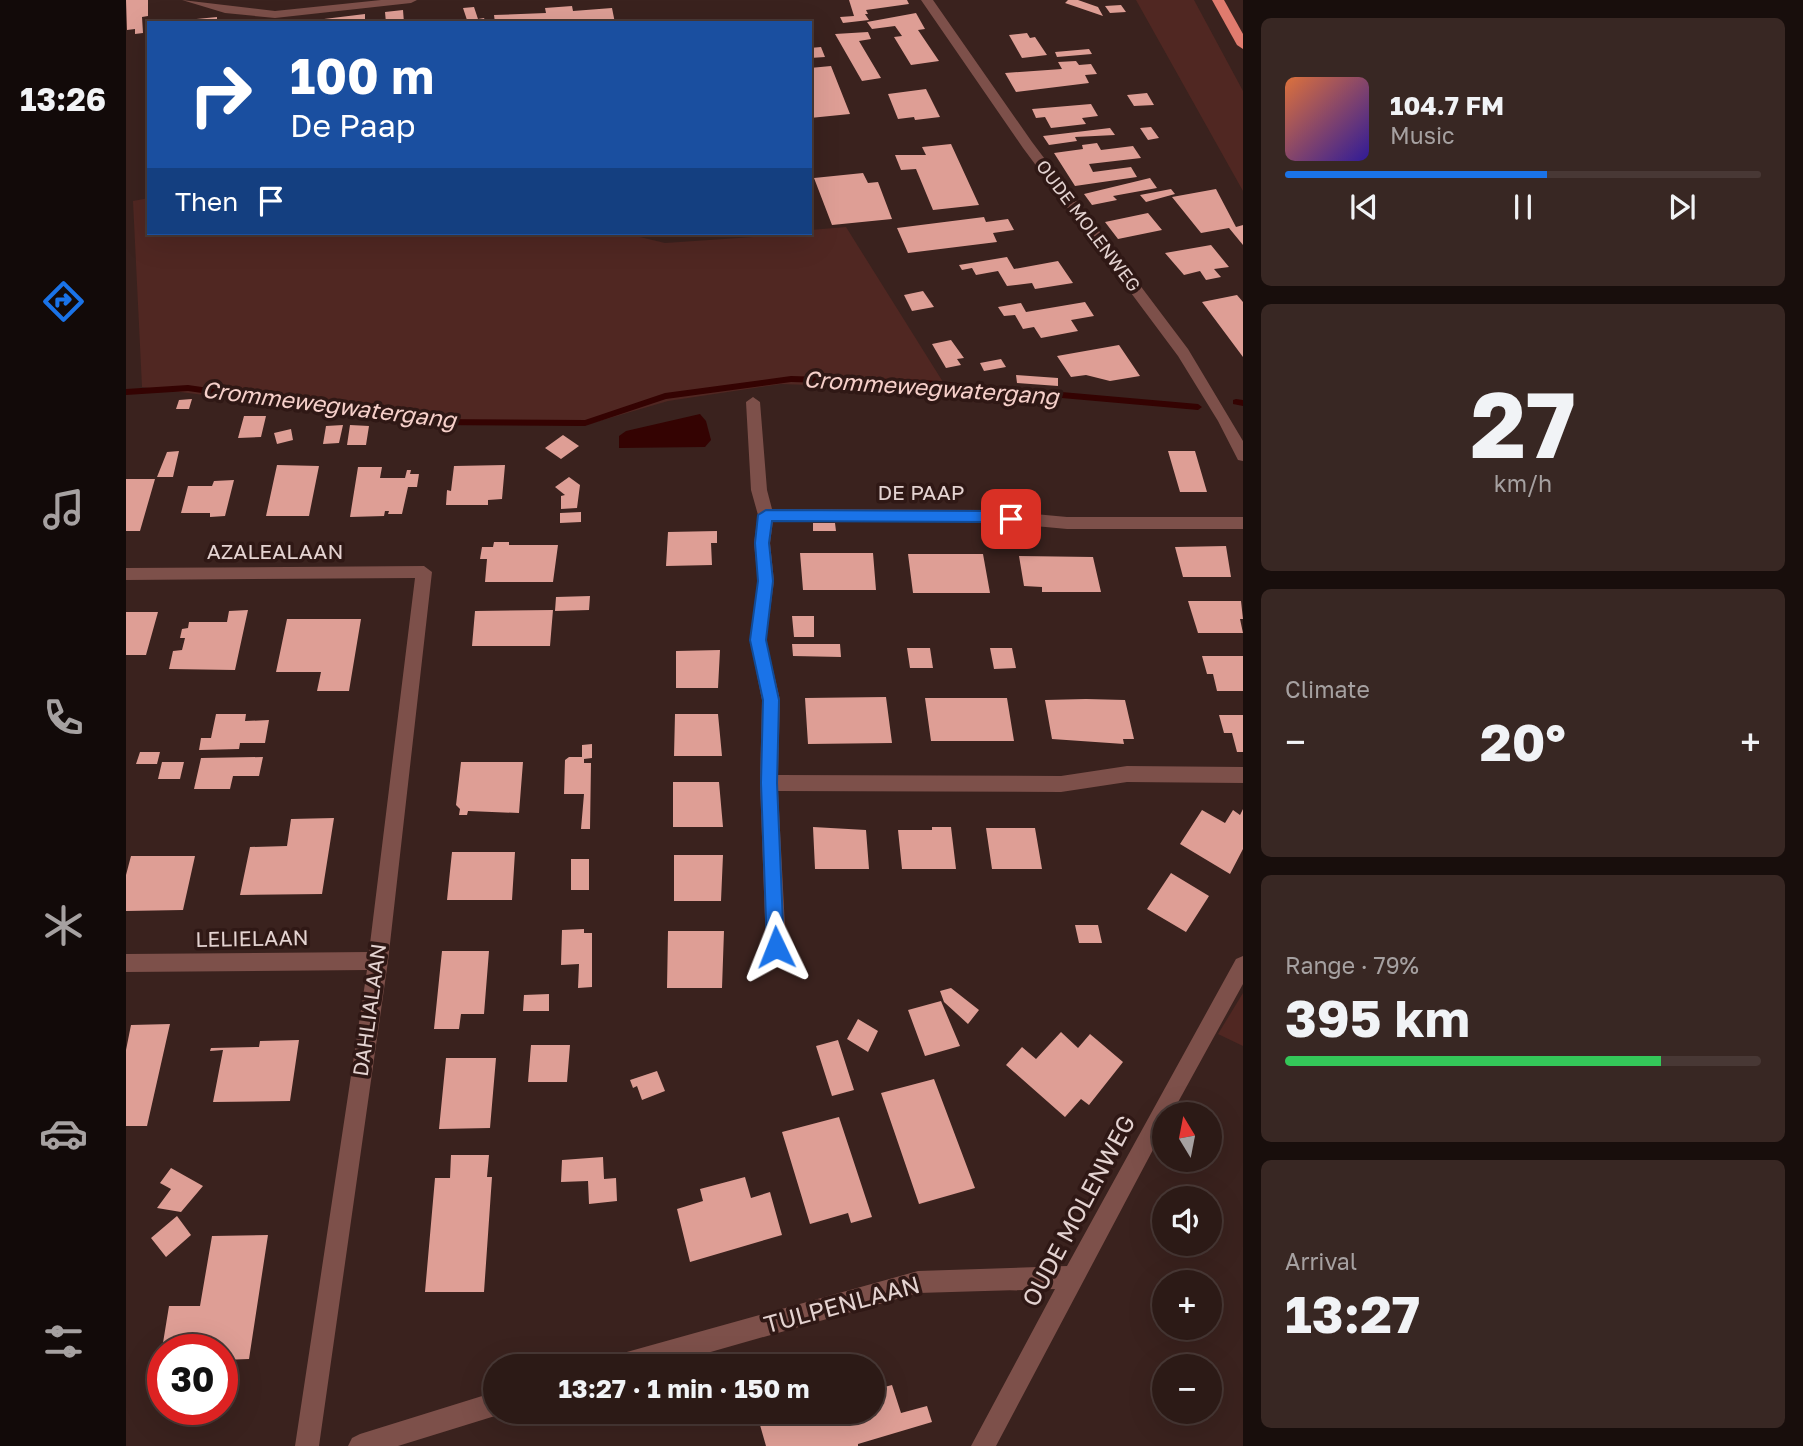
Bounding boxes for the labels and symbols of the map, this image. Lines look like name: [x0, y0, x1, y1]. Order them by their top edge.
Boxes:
street label: OUDE MOLENWEG: [1032, 155, 1145, 296]
water label: Crommewegwatergang: [803, 364, 1061, 410]
water label: Crommewegwatergang: [201, 375, 459, 434]
street label: DE PAAP: [877, 479, 965, 505]
pin: [981, 489, 1041, 549]
street label: AZALEALAAN: [207, 538, 343, 564]
position arrow: [739, 910, 813, 984]
street label: LELIELAAN: [195, 924, 309, 952]
street label: DAHLIALAAN: [347, 942, 391, 1078]
north arrow: [1152, 1102, 1222, 1172]
street label: OUDE MOLENWEG: [1015, 1110, 1140, 1311]
street label: TULPENLAAN: [761, 1269, 923, 1338]
speed limit sign: 30: [147, 1334, 238, 1425]

